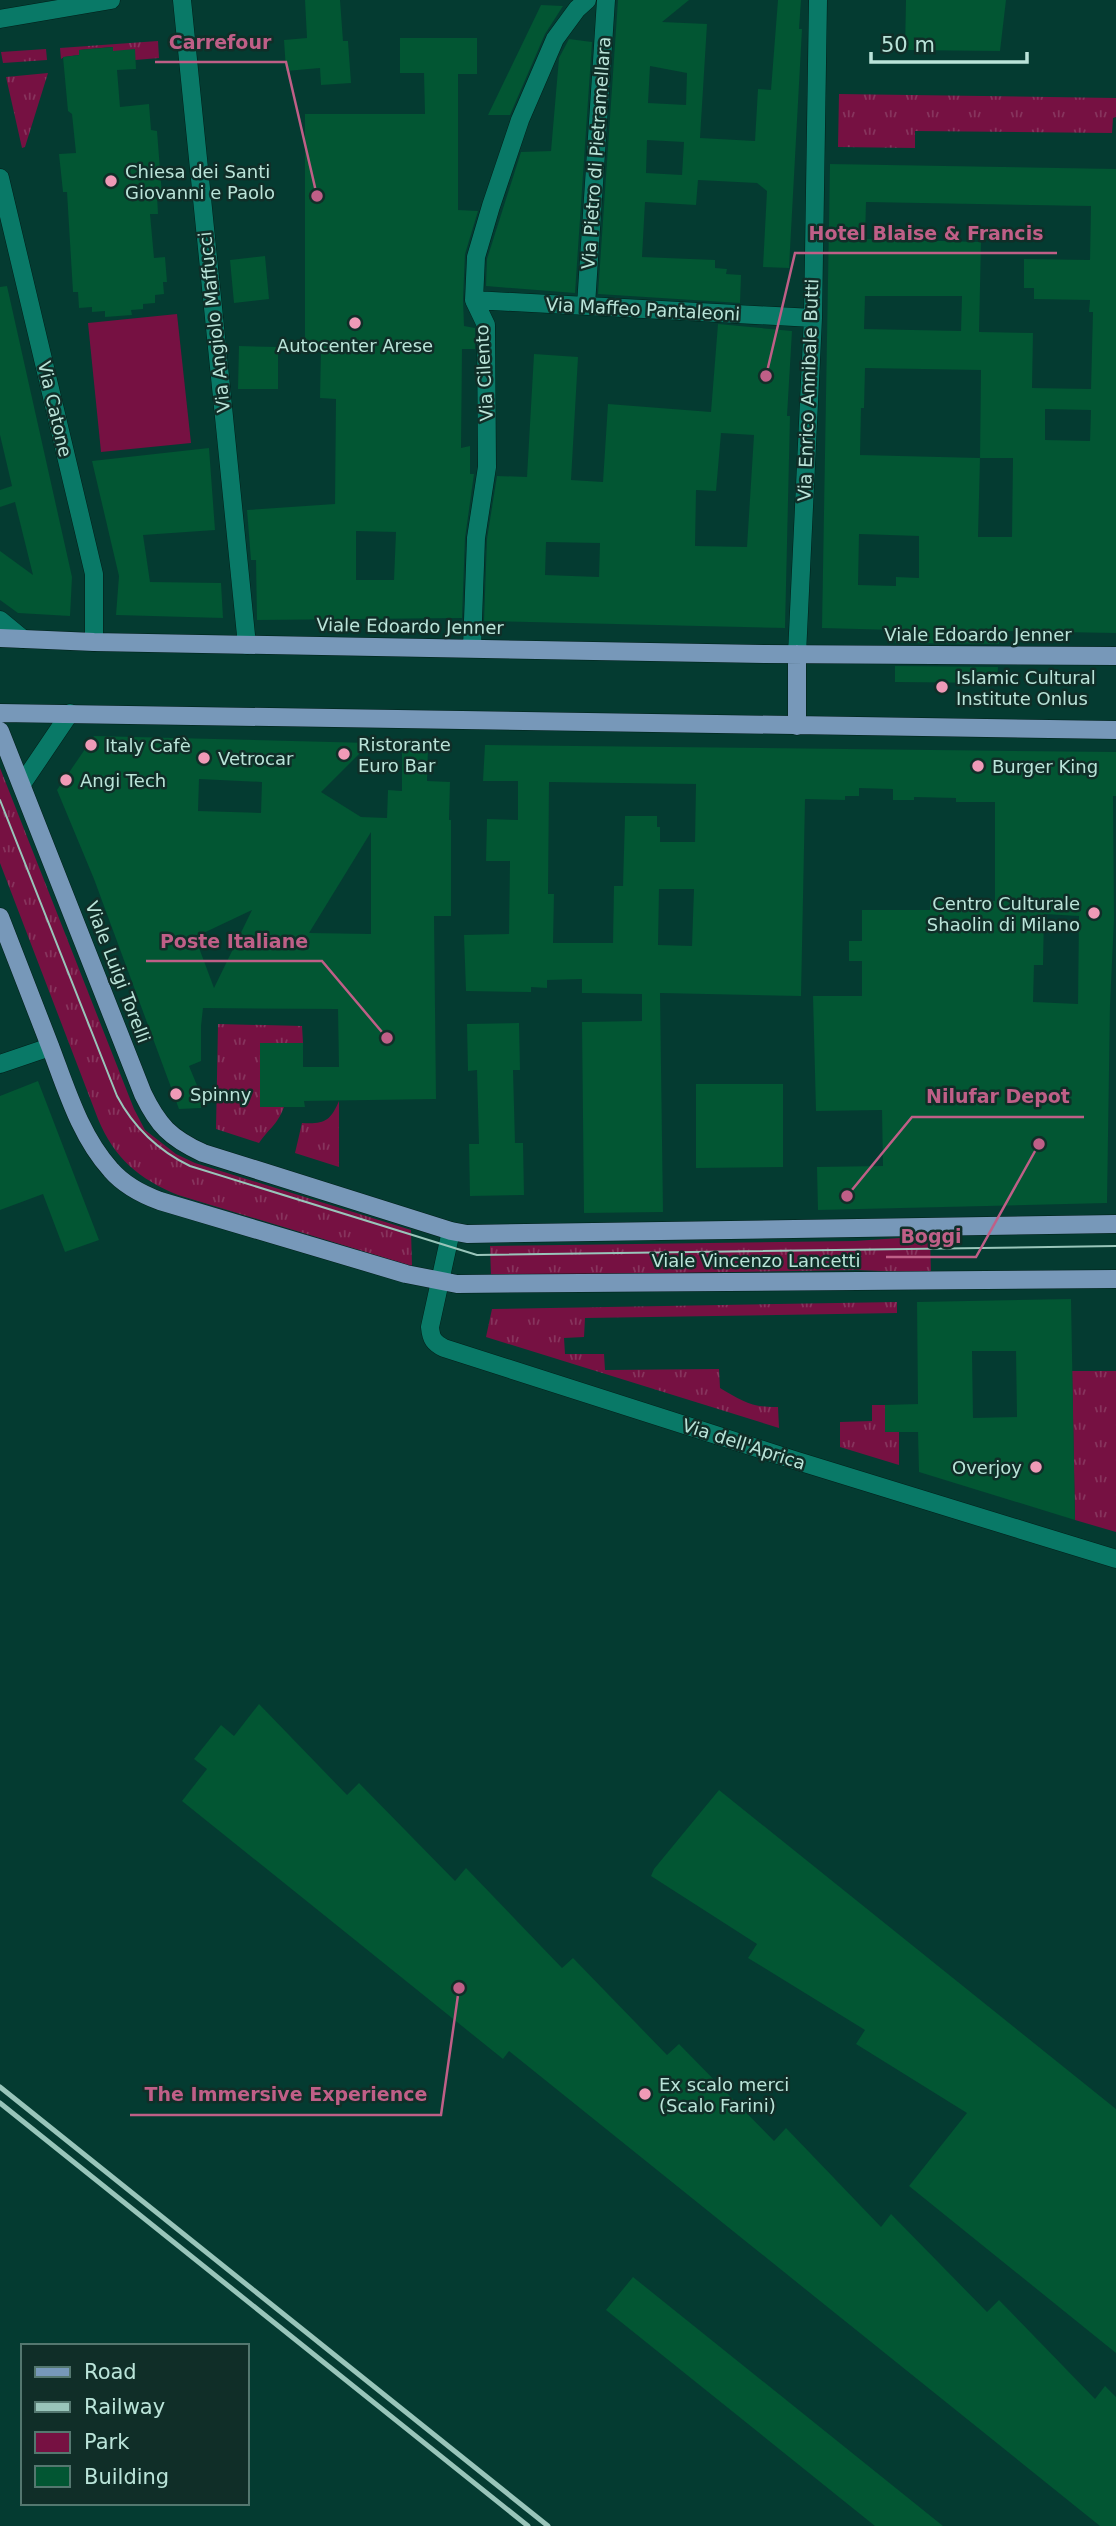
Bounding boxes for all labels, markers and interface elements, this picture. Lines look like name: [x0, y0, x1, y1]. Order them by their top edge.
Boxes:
scale bar: [871, 21, 1027, 65]
callout: Carrefour: [155, 22, 286, 62]
text: Carrefour: [169, 31, 272, 53]
text: 50 m: [881, 33, 935, 57]
street label: Via Pietro di Pietramellara: [577, 36, 615, 270]
place label: Chiesa dei Santi Giovanni e Paolo: [125, 161, 275, 203]
marker: Chiesa dei Santi Giovanni e Paolo: [103, 173, 119, 189]
callout: Hotel Blaise & Francis: [795, 213, 1057, 253]
text: Hotel Blaise & Francis: [809, 222, 1043, 244]
street label: Via Angiolo Maffucci: [194, 231, 234, 413]
street label: Via Enrico Annibale Butti: [794, 278, 822, 502]
street label: Via Maffeo Pantaleoni: [545, 293, 741, 325]
marker: Autocenter Arese: [347, 315, 363, 331]
street label: Via Cilento: [471, 324, 497, 422]
place label: Autocenter Arese: [277, 335, 433, 356]
street label: Via Catone: [34, 359, 76, 459]
street label: Viale Edoardo Jenner: [316, 614, 505, 638]
street label: Viale Edoardo Jenner: [884, 624, 1072, 645]
place label: Islamic Cultural Institute Onlus: [956, 667, 1096, 709]
marker: Islamic Cultural Institute Onlus: [934, 679, 950, 695]
place label: Ristorante Euro Bar: [358, 734, 451, 776]
place label: Italy Cafè: [105, 735, 191, 756]
marker: Italy Cafè: [83, 737, 99, 753]
marker: Ristorante Euro Bar: [336, 746, 352, 762]
place label: Vetrocar: [218, 748, 294, 769]
marker: Vetrocar: [196, 750, 212, 766]
place label: Burger King: [992, 756, 1098, 777]
marker: Burger King: [970, 758, 986, 774]
place label: Angi Tech: [80, 770, 166, 791]
marker: Angi Tech: [58, 772, 74, 788]
place label: Centro Culturale Shaolin di Milano: [927, 893, 1080, 935]
street label: Viale Luigi Torelli: [81, 898, 155, 1046]
marker: Centro Culturale Shaolin di Milano: [1086, 905, 1102, 921]
callout: Poste Italiane: [146, 921, 322, 961]
text: Poste Italiane: [160, 930, 308, 952]
callout: Nilufar Depot: [912, 1077, 1084, 1117]
place label: Spinny: [190, 1084, 252, 1105]
text: Nilufar Depot: [926, 1085, 1070, 1107]
marker: Spinny: [168, 1086, 184, 1102]
callout: Boggi: [886, 1217, 976, 1257]
text: Boggi: [900, 1225, 962, 1247]
street label: Viale Vincenzo Lancetti: [651, 1250, 861, 1271]
street label: Via dell'Aprica: [680, 1414, 808, 1474]
place label: Overjoy: [952, 1457, 1022, 1478]
marker: Overjoy: [1028, 1459, 1044, 1475]
place label: Ex scalo merci (Scalo Farini): [659, 2074, 789, 2116]
callout: The Immersive Experience: [130, 2075, 441, 2115]
text: The Immersive Experience: [145, 2083, 427, 2105]
marker: Ex scalo merci (Scalo Farini): [637, 2086, 653, 2102]
legend: [21, 2344, 248, 2505]
text: Road: [84, 2360, 137, 2384]
text: Railway: [84, 2395, 165, 2419]
text: Park: [84, 2430, 130, 2454]
text: Building: [84, 2465, 169, 2489]

